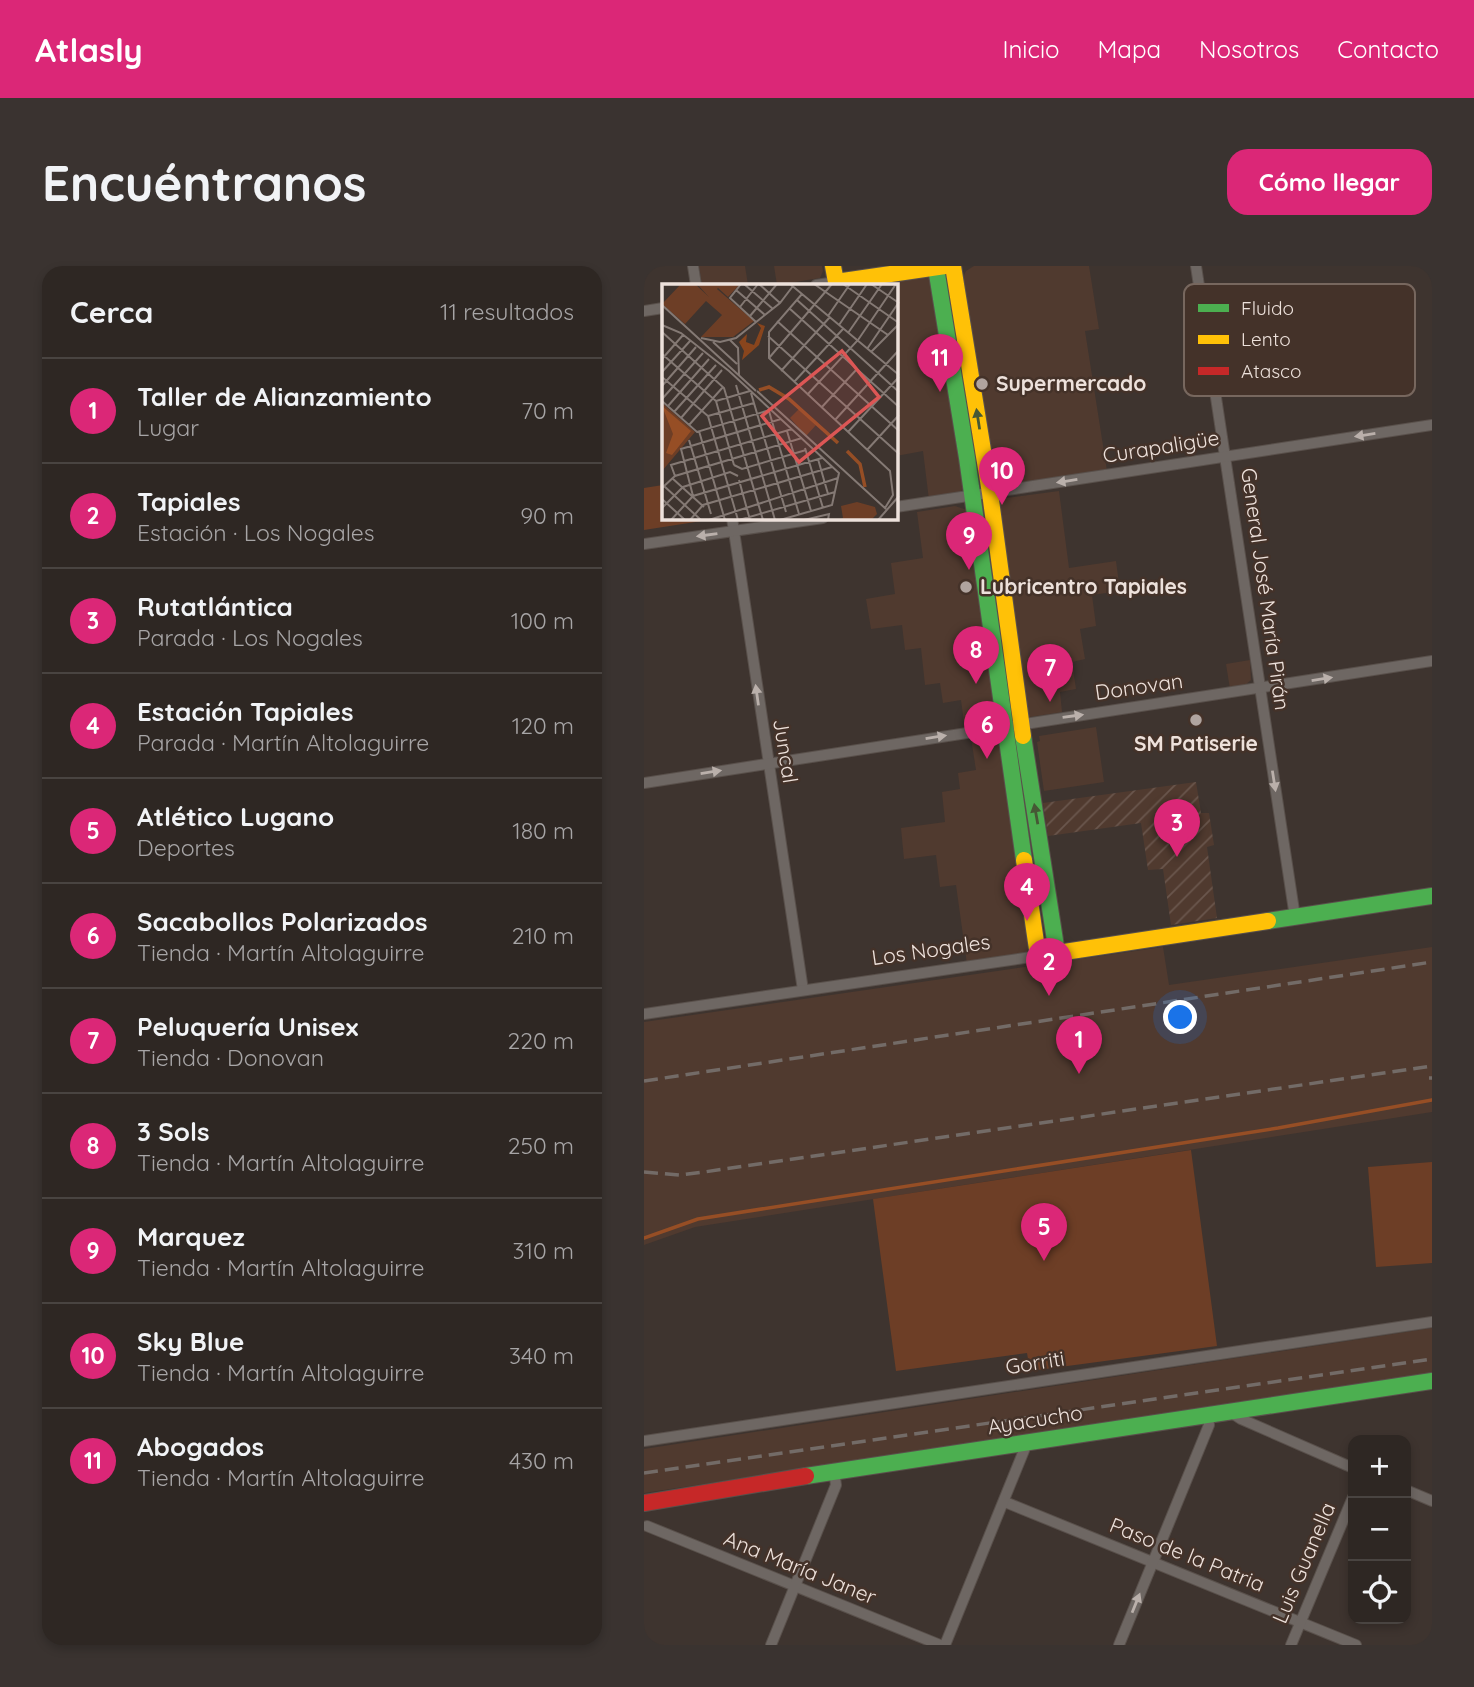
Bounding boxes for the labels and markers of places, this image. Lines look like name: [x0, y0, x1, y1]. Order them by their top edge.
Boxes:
pin: 11: [917, 334, 963, 392]
place label: Supermercado: [996, 370, 1146, 396]
marker: Supermercado: [974, 376, 990, 392]
pin: 10: [979, 447, 1025, 505]
pin: 9: [946, 512, 992, 570]
place label: Lubricentro Tapiales: [980, 573, 1187, 599]
marker: Lubricentro Tapiales: [958, 579, 974, 595]
pin: 8: [953, 626, 999, 684]
pin: 7: [1027, 644, 1073, 702]
pin: 6: [964, 701, 1010, 759]
marker: SM Patiserie: [1188, 712, 1204, 728]
place label: SM Patiserie: [1134, 730, 1258, 756]
pin: 3: [1154, 799, 1200, 857]
pin: 4: [1004, 863, 1050, 921]
pin: 2: [1026, 938, 1072, 996]
pin: 1: [1056, 1016, 1102, 1074]
pin: 5: [1021, 1203, 1067, 1261]

